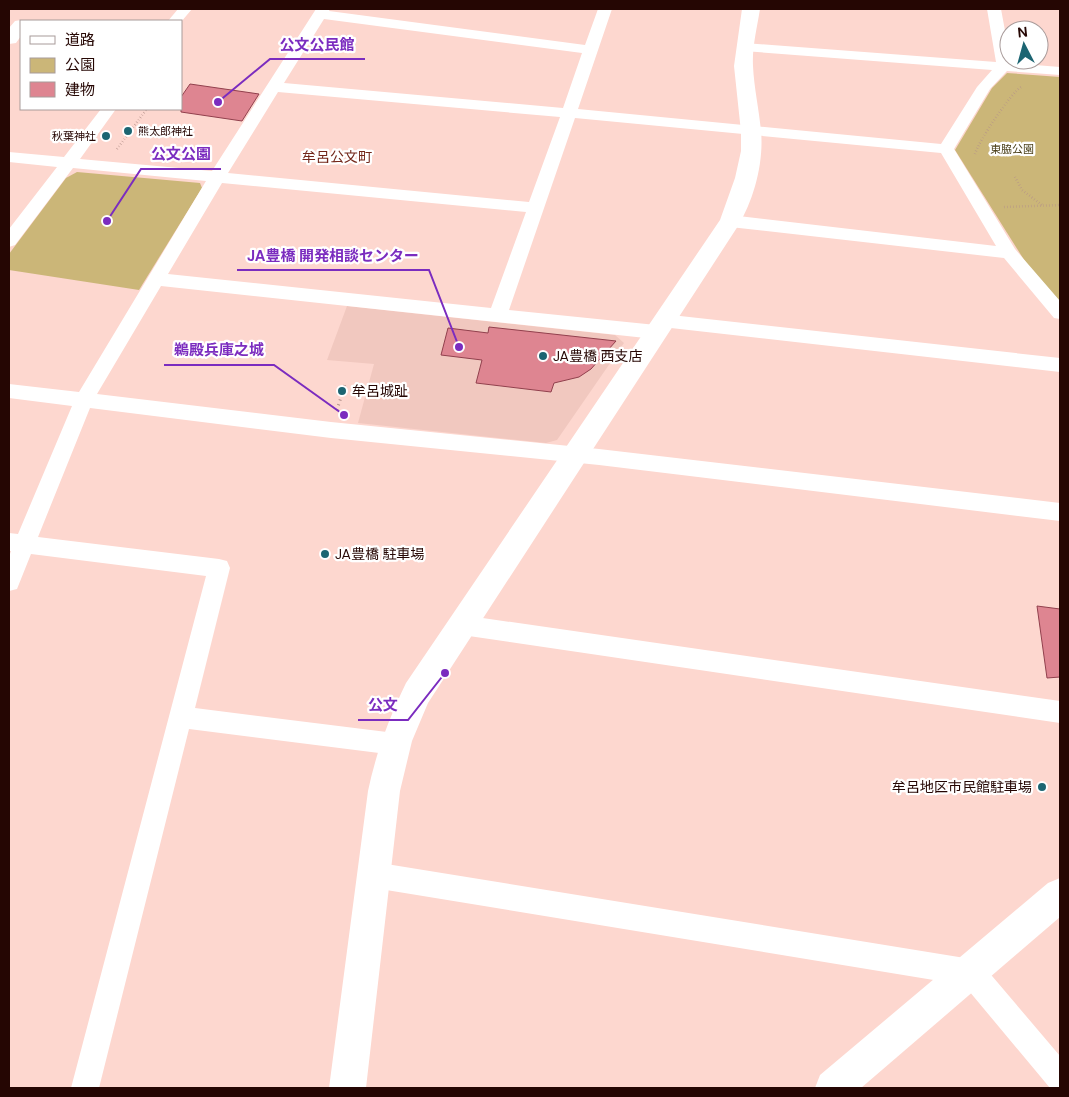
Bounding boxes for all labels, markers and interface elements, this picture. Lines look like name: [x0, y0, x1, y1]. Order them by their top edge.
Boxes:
legend: [20, 20, 182, 110]
north arrow: [999, 20, 1049, 70]
text: N: [1017, 23, 1029, 42]
callout: 公文公民館: [270, 29, 365, 59]
text: 道路: [65, 30, 95, 50]
text: 公文公民館: [279, 35, 355, 55]
text: 公園: [65, 55, 95, 75]
text: 建物: [65, 80, 95, 100]
place label: 熊太郎神社: [138, 124, 193, 138]
marker: 熊太郎神社: [122, 125, 134, 137]
place label: 秋葉神社: [52, 129, 96, 143]
marker: 秋葉神社: [100, 130, 112, 142]
callout: 公文公園: [141, 139, 221, 169]
park label: 東脇公園: [990, 142, 1034, 156]
text: 公文公園: [151, 144, 211, 164]
district label: 牟呂公文町: [302, 148, 372, 166]
callout: JA豊橋 開発相談センター: [237, 240, 429, 270]
text: JA豊橋 開発相談センター: [247, 246, 419, 266]
callout: 鵜殿兵庫之城: [164, 335, 274, 365]
text: 鵜殿兵庫之城: [174, 340, 264, 360]
place label: JA豊橋 西支店: [553, 347, 643, 365]
marker: JA豊橋 西支店: [537, 350, 549, 362]
place label: 牟呂城趾: [352, 382, 408, 400]
marker: 牟呂城趾: [336, 385, 348, 397]
place label: JA豊橋 駐車場: [335, 545, 425, 563]
marker: JA豊橋 駐車場: [319, 548, 331, 560]
callout: 公文: [358, 690, 408, 720]
text: 公文: [368, 695, 398, 715]
place label: 牟呂地区市民館駐車場: [892, 778, 1032, 796]
marker: 牟呂地区市民館駐車場: [1036, 781, 1048, 793]

